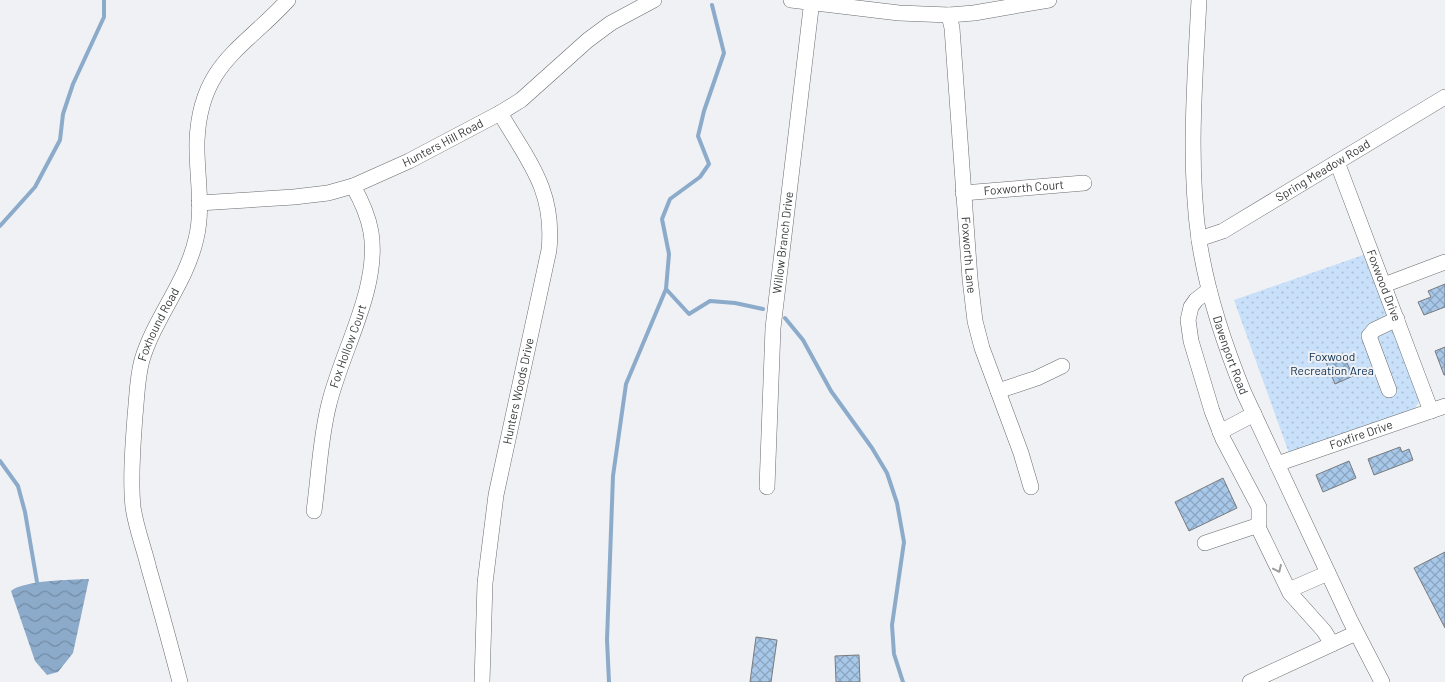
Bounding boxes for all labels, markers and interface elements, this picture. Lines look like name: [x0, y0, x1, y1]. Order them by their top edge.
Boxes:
street label: Hunters Hill Road: [400, 115, 485, 169]
street label: Spring Meadow Road: [1273, 136, 1372, 204]
street label: Foxworth Court: [983, 177, 1064, 197]
street label: Willow Branch Drive: [769, 191, 795, 294]
street label: Foxworth Lane: [960, 216, 980, 294]
street label: Foxwood Drive: [1365, 247, 1404, 323]
street label: Foxhound Road: [134, 285, 181, 363]
street label: Fox Hollow Court: [326, 303, 368, 389]
street label: Davenport Road: [1211, 314, 1252, 396]
street label: Hunters Woods Drive: [499, 336, 536, 445]
park label: Foxwood Recreation Area: [1290, 349, 1374, 377]
street label: Foxfire Drive: [1327, 417, 1394, 451]
one-way arrow: [1272, 564, 1282, 573]

